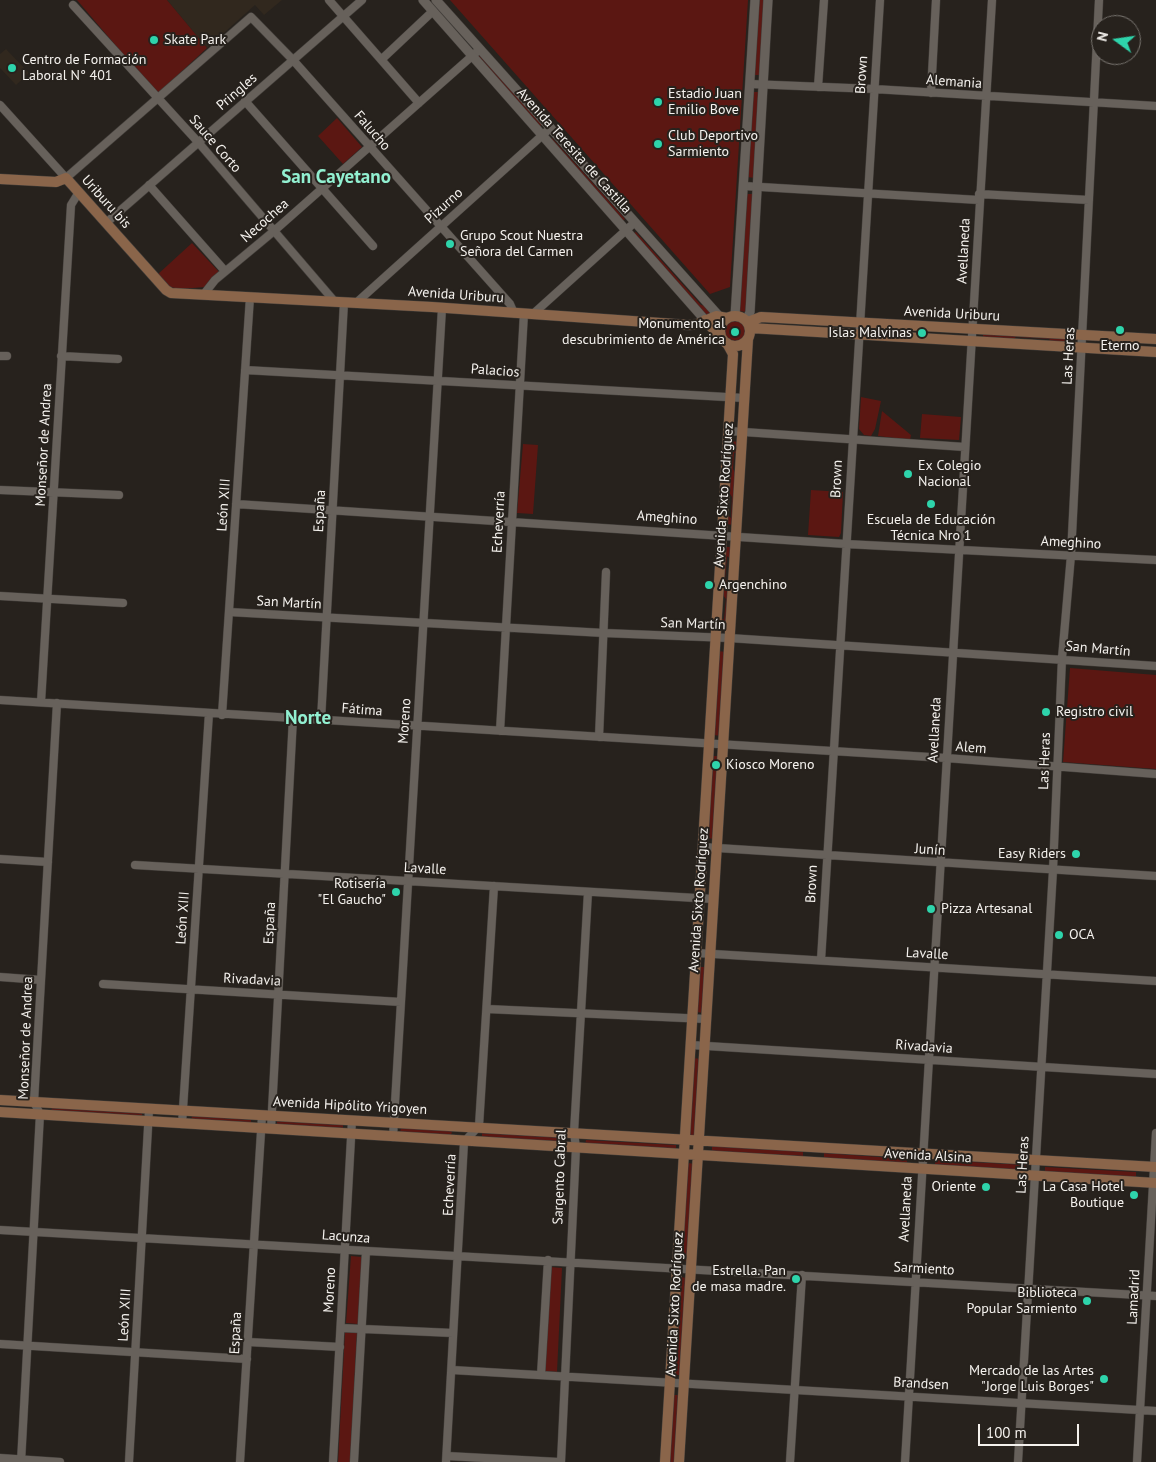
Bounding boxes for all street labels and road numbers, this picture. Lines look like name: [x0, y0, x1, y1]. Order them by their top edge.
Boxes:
street label: Brown: [852, 55, 872, 95]
street label: Pringles: [213, 70, 261, 114]
street label: Alemania: [925, 72, 983, 92]
street label: Avenida Teresita de Castilla: [513, 85, 635, 217]
street label: Falucho: [350, 108, 394, 154]
street label: Sauce Corto: [185, 112, 245, 176]
street label: Uriburu bis: [78, 172, 134, 232]
street label: Pizurno: [422, 185, 466, 227]
street label: Necochea: [238, 196, 292, 246]
street label: Avellaneda: [954, 218, 974, 284]
street label: Avenida Uriburu: [407, 283, 505, 307]
street label: Avenida Uriburu: [904, 303, 1000, 325]
street label: Las Heras: [1059, 327, 1079, 385]
street label: Palacios: [470, 361, 520, 381]
street label: Monseñor de Andrea: [32, 383, 56, 507]
street label: Avenida Sixto Rodríguez: [711, 422, 737, 568]
street label: Brown: [828, 459, 846, 499]
street label: León XIII: [214, 478, 234, 532]
street label: España: [310, 489, 330, 533]
street label: Echeverría: [489, 491, 509, 553]
street label: Ameghino: [636, 508, 698, 528]
street label: Ameghino: [1040, 533, 1102, 553]
street label: San Martín: [256, 593, 322, 613]
street label: San Martín: [660, 614, 726, 634]
street label: San Martín: [1065, 638, 1131, 660]
street label: Avellaneda: [925, 697, 945, 763]
street label: Moreno: [395, 698, 415, 744]
street label: Fátima: [341, 700, 383, 720]
street label: Las Heras: [1036, 732, 1054, 790]
street label: Alem: [955, 738, 987, 758]
street label: Avenida Sixto Rodríguez: [686, 827, 712, 973]
street label: Junín: [914, 841, 946, 859]
street label: Lavalle: [403, 859, 447, 879]
street label: Brown: [803, 864, 821, 904]
street label: León XIII: [173, 891, 193, 945]
street label: España: [260, 901, 280, 945]
street label: Lavalle: [905, 944, 949, 964]
street label: Rivadavia: [223, 970, 281, 990]
street label: Monseñor de Andrea: [15, 976, 37, 1100]
street label: Rivadavia: [895, 1037, 953, 1057]
street label: Avenida Hipólito Yrigoyen: [273, 1094, 427, 1118]
street label: Sargento Cabral: [550, 1129, 570, 1225]
street label: Las Heras: [1013, 1136, 1033, 1194]
street label: Avenida Alsina: [884, 1145, 972, 1167]
street label: Echeverría: [440, 1154, 460, 1216]
street label: Avellaneda: [896, 1176, 916, 1242]
street label: Lacunza: [321, 1227, 371, 1247]
street label: Avenida Sixto Rodríguez: [663, 1231, 687, 1377]
street label: Sarmiento: [893, 1259, 955, 1279]
street label: Moreno: [320, 1267, 340, 1313]
street label: Lamadrid: [1124, 1269, 1144, 1325]
street label: León XIII: [115, 1288, 135, 1342]
street label: España: [226, 1311, 246, 1355]
street label: Brandsen: [893, 1374, 949, 1394]

